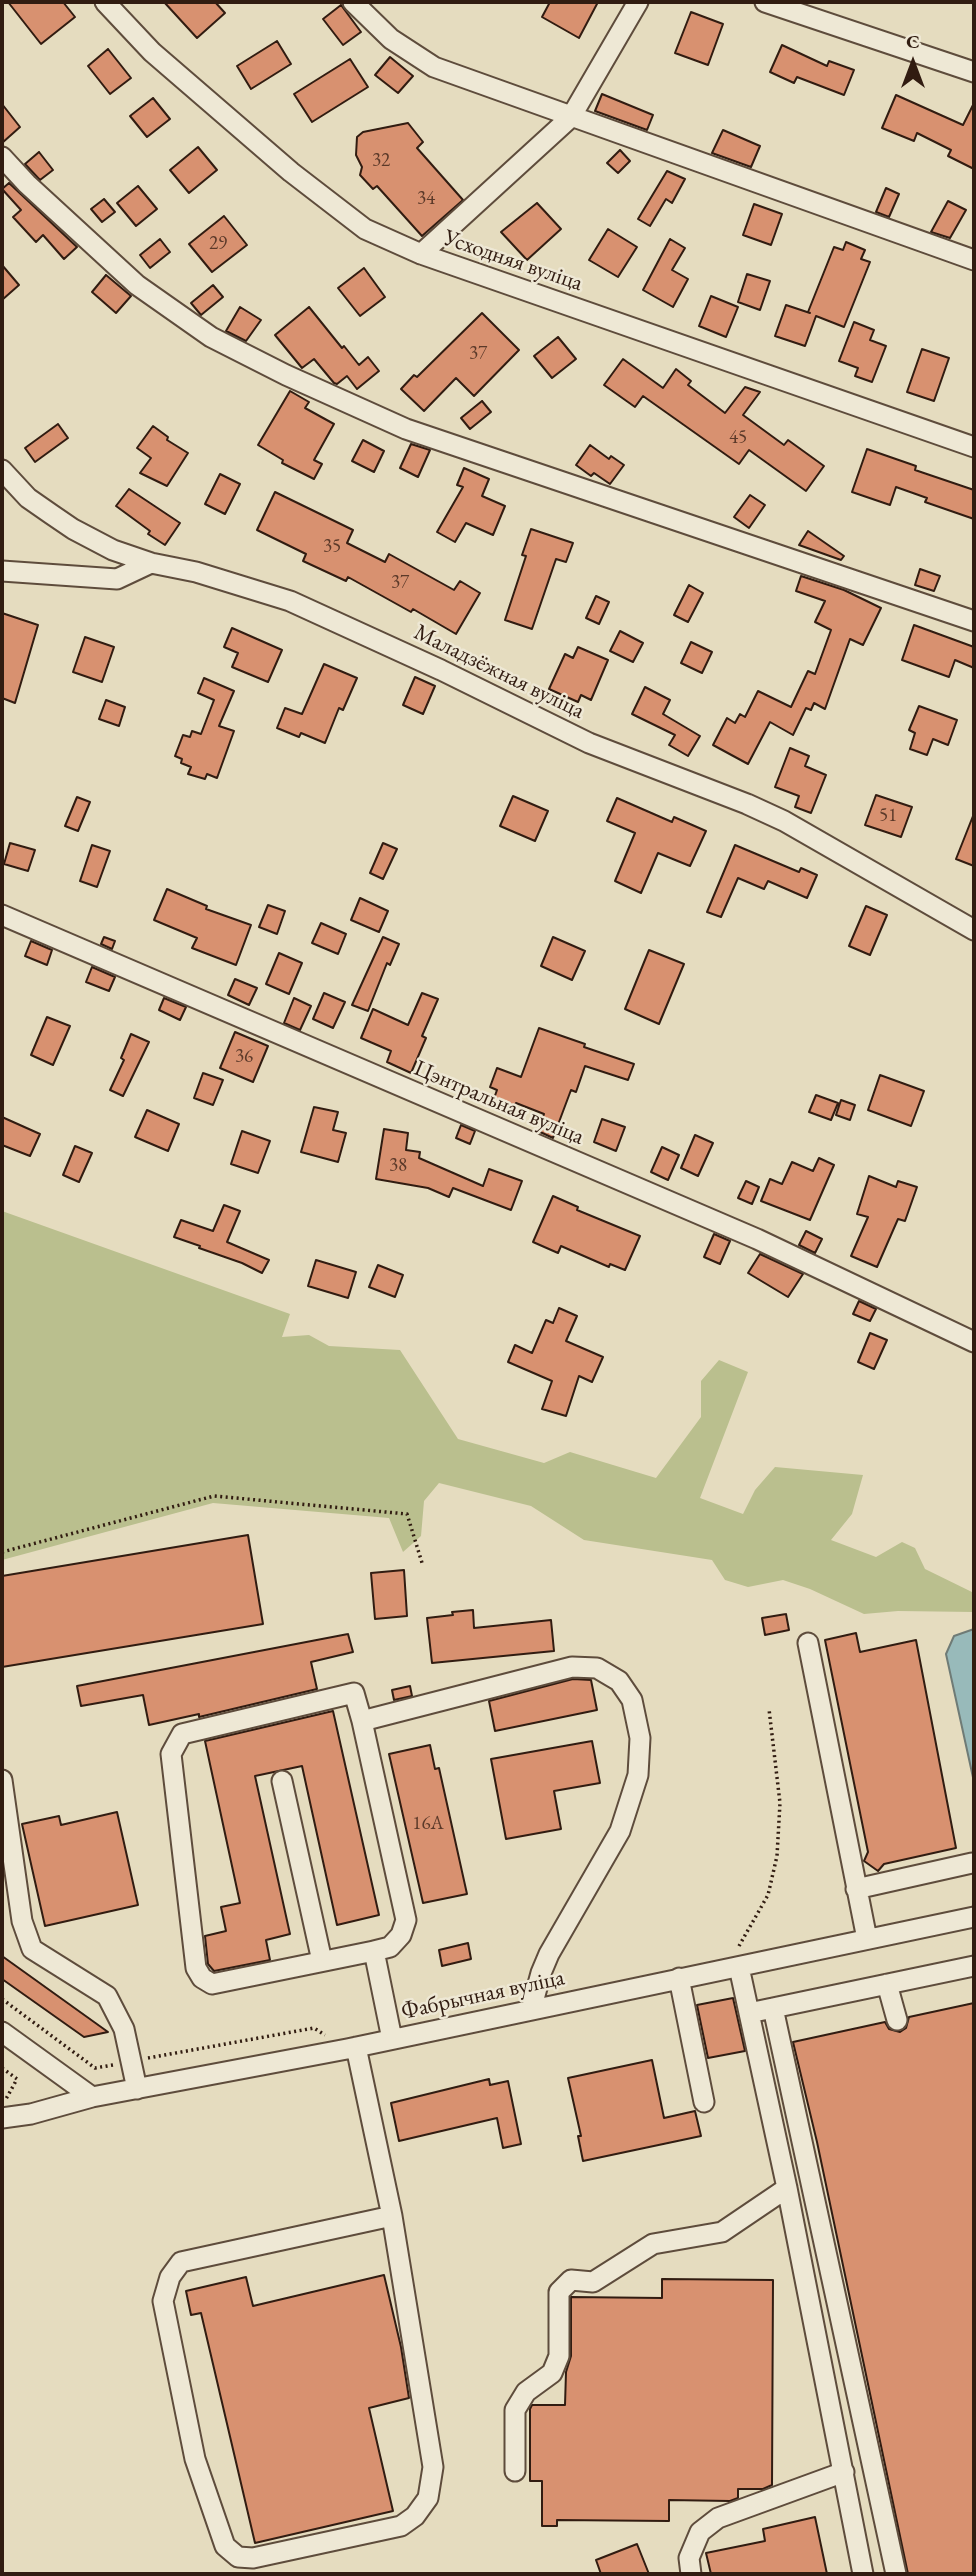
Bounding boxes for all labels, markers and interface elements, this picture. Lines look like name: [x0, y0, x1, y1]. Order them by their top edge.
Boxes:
north arrow: [878, 28, 948, 98]
text: С: [906, 29, 920, 54]
house number: 32: [372, 150, 390, 172]
house number: 34: [417, 188, 435, 210]
street label: Усходняя вуліца: [440, 224, 586, 298]
house number: 29: [209, 233, 227, 255]
house number: 37: [469, 343, 487, 365]
house number: 45: [729, 427, 747, 449]
house number: 35: [323, 536, 341, 558]
house number: 37: [391, 572, 409, 594]
street label: Маладзёжная вуліца: [409, 619, 589, 725]
house number: 51: [879, 805, 897, 827]
house number: 36: [235, 1046, 253, 1068]
street label: Цэнтральная вуліца: [410, 1055, 588, 1151]
house number: 38: [389, 1155, 407, 1177]
house number: 16А: [412, 1813, 444, 1835]
street label: Фабрычная вуліца: [399, 1964, 567, 2026]

